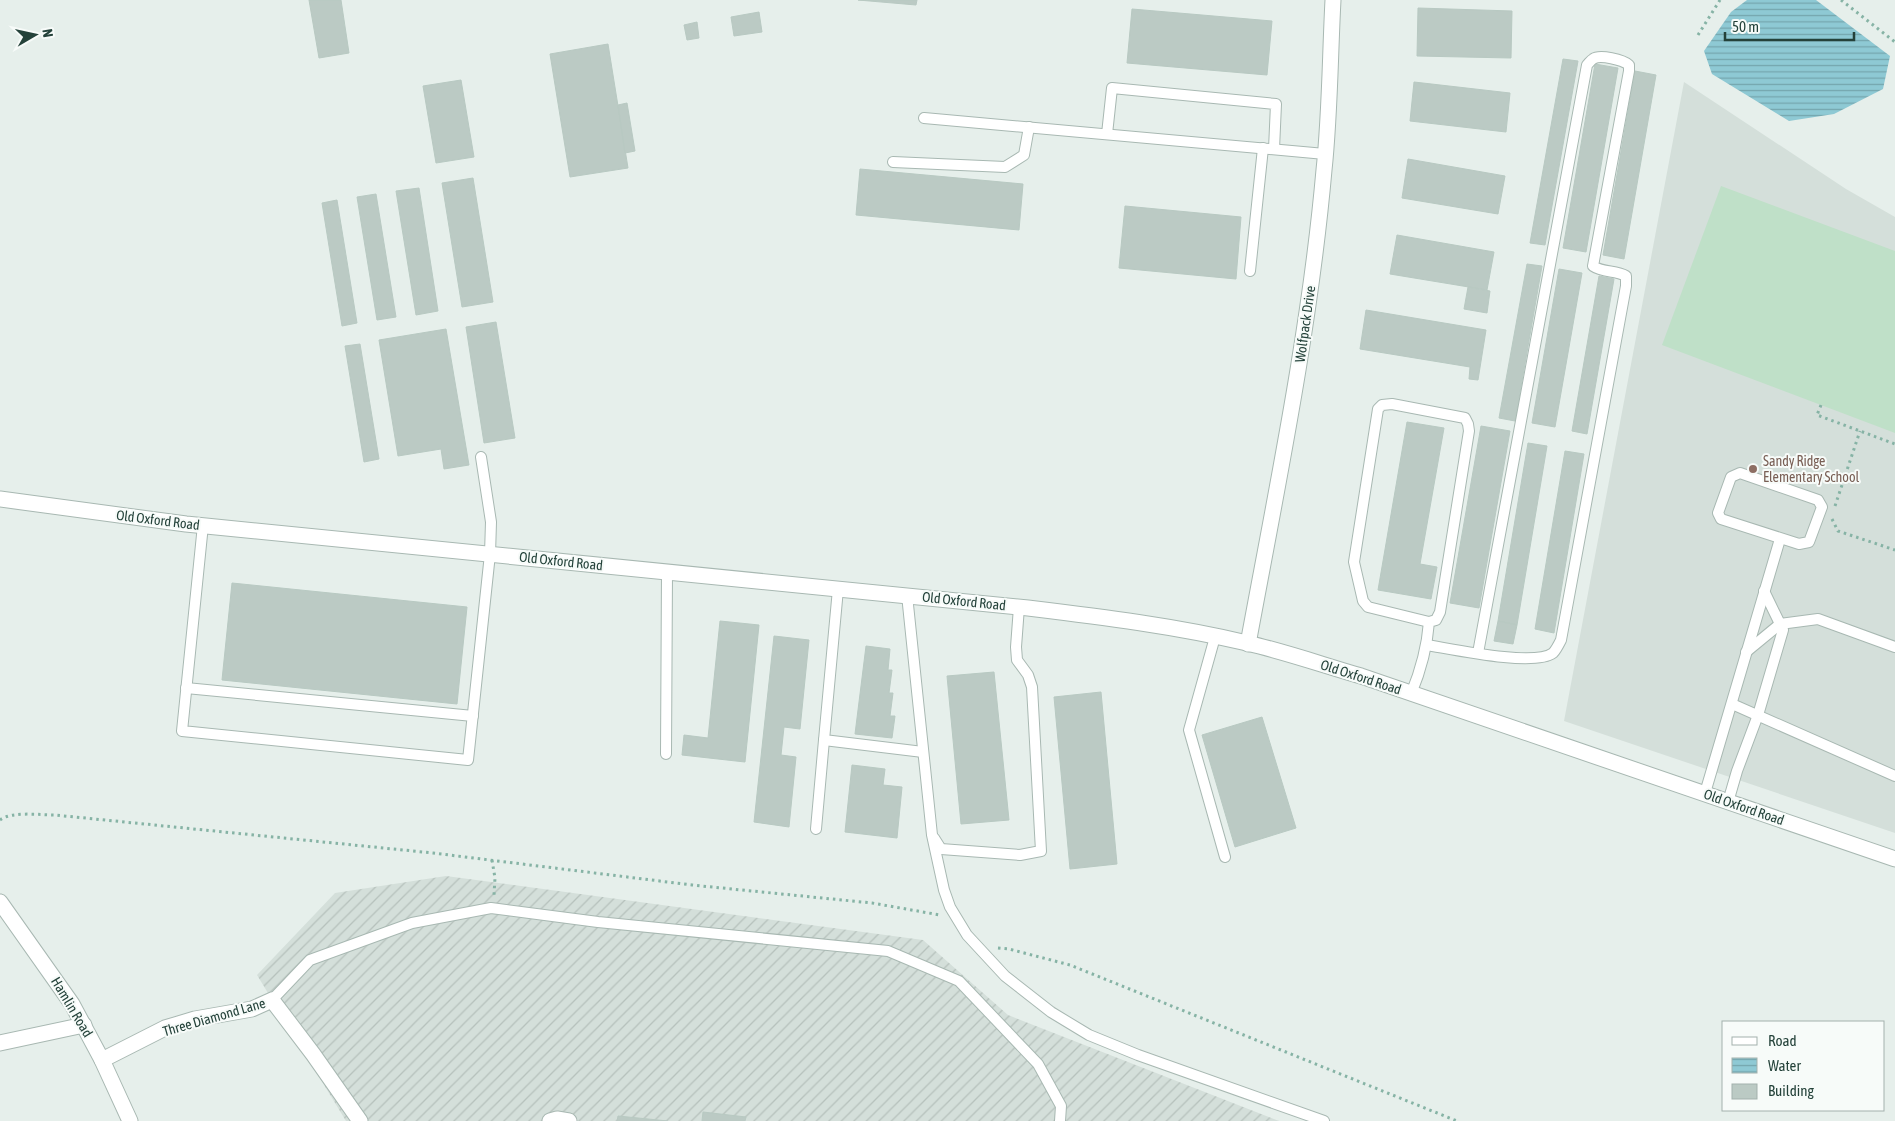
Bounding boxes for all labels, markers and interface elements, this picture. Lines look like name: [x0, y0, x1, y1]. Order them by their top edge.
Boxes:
north arrow: [10, 10, 60, 60]
scale bar: [1725, 10, 1854, 42]
text: 50 m: [1732, 18, 1759, 35]
text: N: [39, 28, 56, 38]
street label: Wolfpack Drive: [1292, 285, 1318, 363]
place label: Sandy Ridge Elementary School: [1763, 453, 1859, 485]
marker: Sandy Ridge Elementary School: [1747, 463, 1759, 475]
street label: Old Oxford Road: [115, 507, 201, 533]
street label: Old Oxford Road: [518, 549, 604, 573]
street label: Old Oxford Road: [921, 589, 1007, 613]
street label: Old Oxford Road: [1319, 656, 1403, 698]
street label: Old Oxford Road: [1702, 786, 1786, 828]
street label: Hamlin Road: [48, 974, 96, 1040]
street label: Three Diamond Lane: [161, 995, 267, 1039]
legend: [1722, 1021, 1885, 1111]
text: Road: [1768, 1032, 1797, 1049]
text: Water: [1768, 1057, 1801, 1074]
text: Building: [1768, 1082, 1814, 1099]

